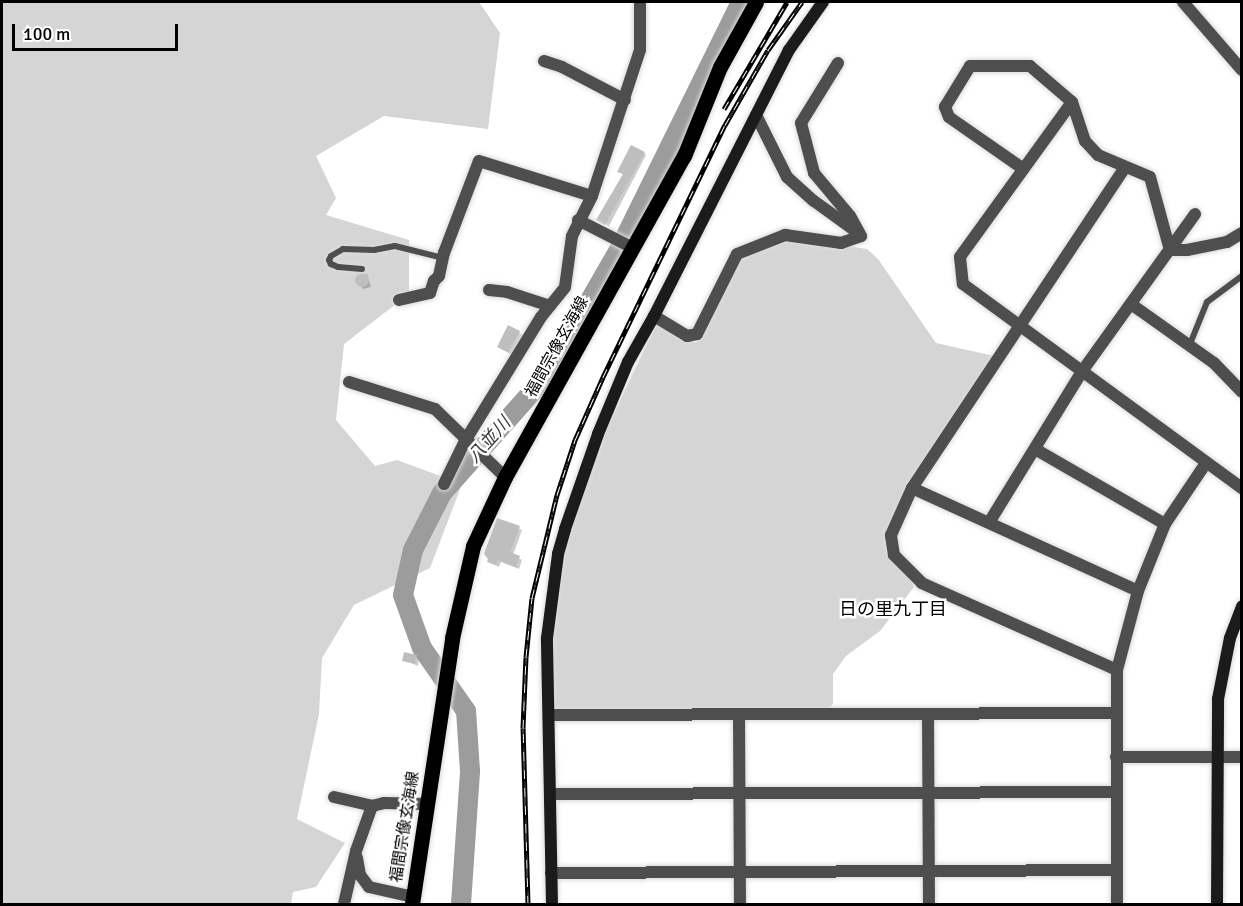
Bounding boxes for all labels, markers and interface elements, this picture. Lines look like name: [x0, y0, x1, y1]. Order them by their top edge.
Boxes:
scale bar: [15, 12, 182, 50]
text: 100 m: [23, 23, 70, 45]
street label: 福間宗像玄海線: [521, 293, 593, 401]
water label: 八並川: [463, 413, 515, 467]
district label: 日の里九丁目: [839, 598, 947, 620]
street label: 福間宗像玄海線: [387, 770, 423, 884]

